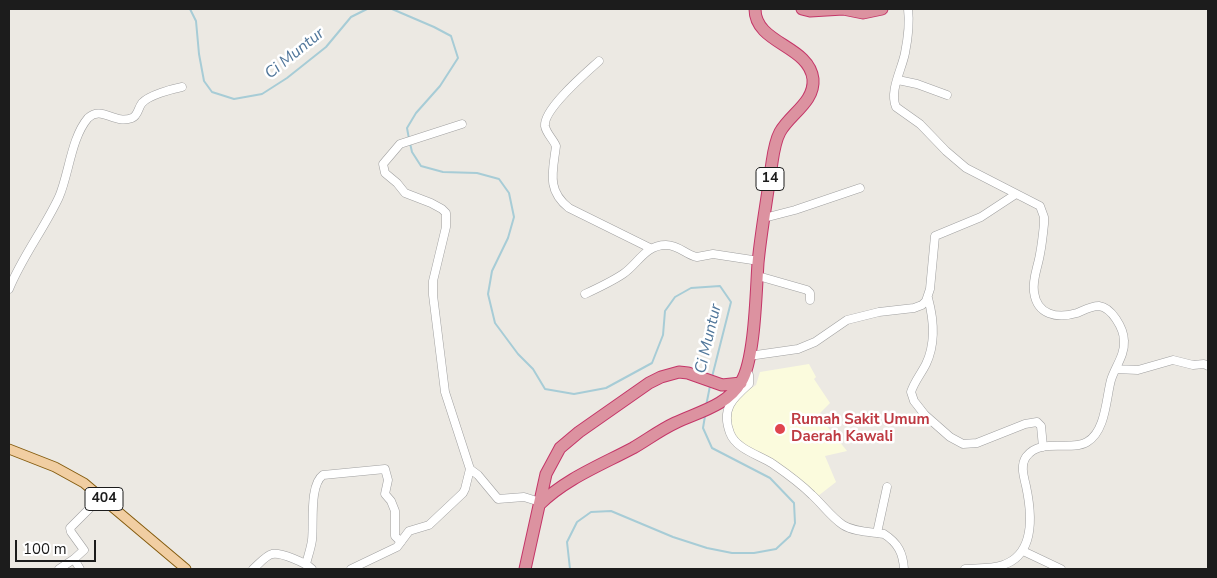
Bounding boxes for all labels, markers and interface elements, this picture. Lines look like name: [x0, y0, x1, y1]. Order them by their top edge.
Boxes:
water label: Ci Muntur: [262, 24, 328, 84]
road number: 14: [756, 168, 784, 190]
water label: Ci Muntur: [692, 302, 726, 376]
place label: Rumah Sakit Umum Daerah Kawali: [791, 411, 930, 446]
marker: Rumah Sakit Umum Daerah Kawali: [773, 422, 787, 436]
road number: 404: [85, 488, 123, 510]
scale bar: [18, 530, 99, 562]
text: 100 m: [23, 539, 67, 559]

